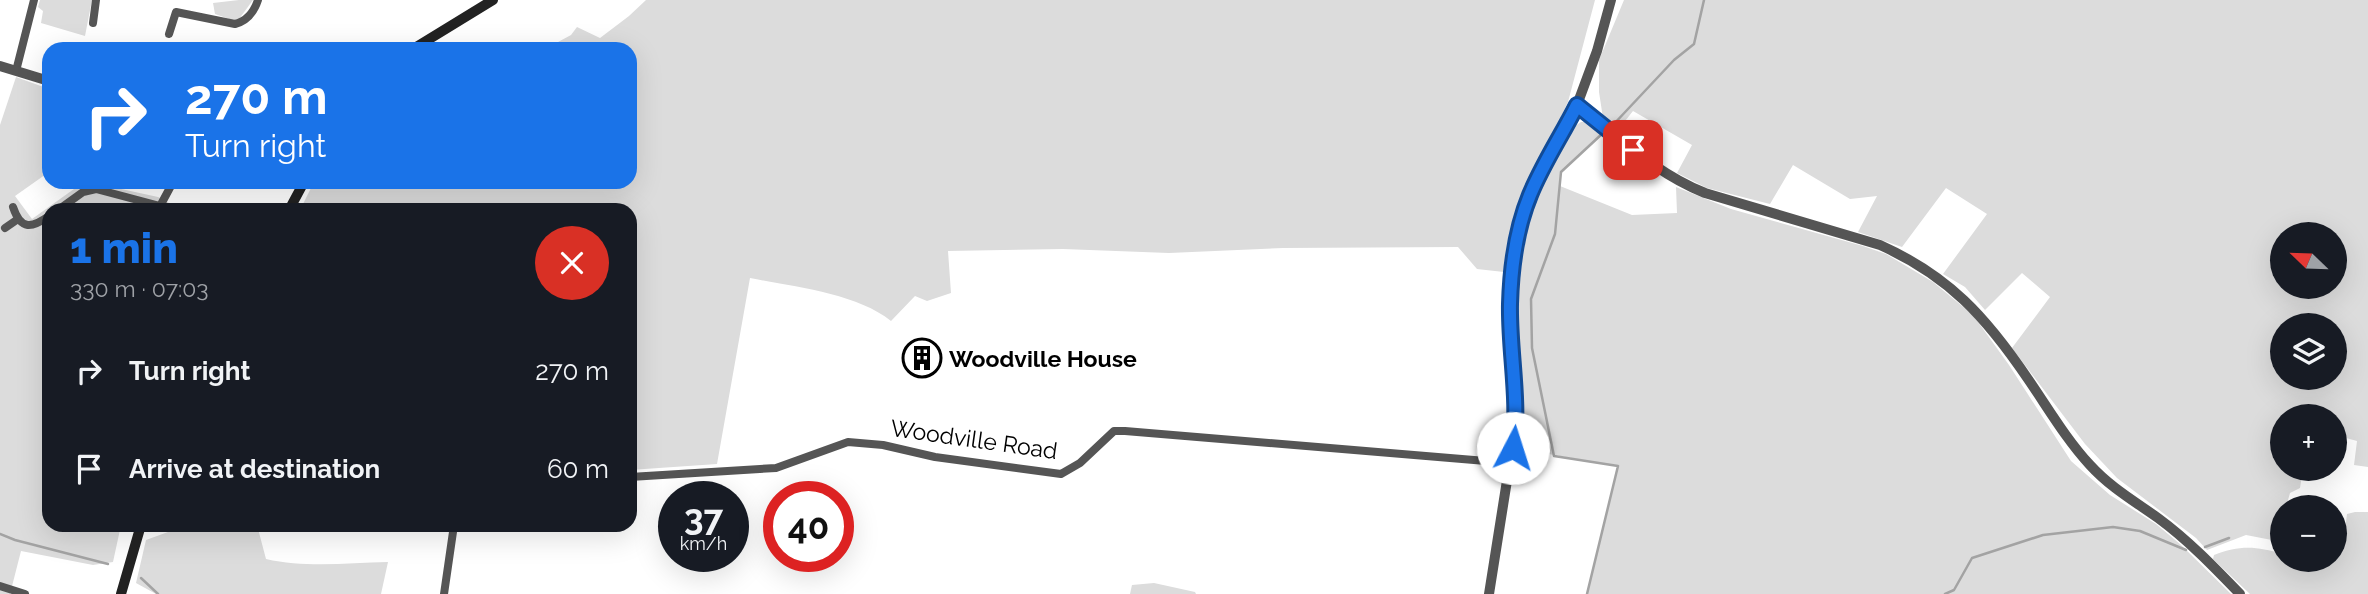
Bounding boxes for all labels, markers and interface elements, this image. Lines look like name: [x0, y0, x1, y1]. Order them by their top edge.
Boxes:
text: 270 m: [185, 68, 328, 125]
icon: right: [70, 70, 161, 161]
pin: [1603, 120, 1663, 180]
text: Turn right: [185, 127, 326, 164]
icon: arrive: [1614, 131, 1652, 169]
north arrow: [2270, 222, 2347, 299]
map controls: [2270, 222, 2347, 572]
text: 1 min: [70, 224, 178, 273]
button: close: [535, 226, 609, 300]
text: 330 m · 07:03: [70, 275, 209, 302]
button: layers: [2270, 313, 2347, 390]
building icon: Woodville House: [901, 337, 943, 379]
place label: Woodville House: [949, 345, 1137, 372]
icon: right: [70, 352, 108, 390]
text: Turn right: [129, 356, 250, 386]
text: 270 m: [535, 356, 609, 386]
button: +: [2270, 404, 2347, 481]
position arrow: [1476, 411, 1550, 485]
street label: Woodville Road: [889, 414, 1059, 464]
icon: arrive: [70, 450, 108, 488]
text: Arrive at destination: [129, 454, 380, 484]
text: 60 m: [547, 454, 609, 484]
speed limit sign: 40: [763, 481, 854, 572]
button: −: [2270, 495, 2347, 572]
text: 37: [684, 497, 723, 538]
text: km/h: [680, 533, 727, 554]

